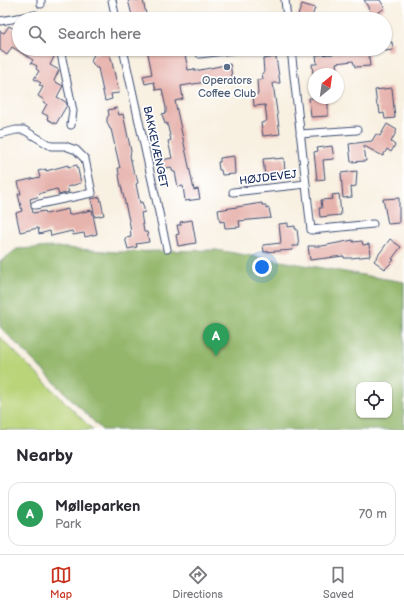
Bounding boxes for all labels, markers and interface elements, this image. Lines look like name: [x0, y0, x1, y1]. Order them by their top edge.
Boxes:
search box: [12, 12, 392, 56]
icon: search: [26, 23, 48, 45]
text: Search here: [58, 25, 141, 44]
marker: Operators Coffee Club: [222, 62, 232, 72]
north arrow: [308, 68, 344, 104]
place label: Operators Coffee Club: [198, 74, 256, 100]
street label: BAKKEVÆNGET: [140, 105, 171, 190]
street label: HØJDEVEJ: [239, 168, 298, 187]
your location: [252, 257, 272, 277]
pin: A: [203, 323, 229, 356]
map controls: [356, 382, 392, 418]
button: locate: [356, 382, 392, 418]
text: Nearby: [16, 446, 73, 466]
text: Mølleparken: [55, 497, 140, 516]
text: A: [26, 506, 34, 522]
text: 70 m: [359, 506, 387, 522]
text: Park: [55, 516, 81, 532]
tab: Map: [50, 564, 72, 601]
tab: Directions: [172, 564, 223, 601]
tab: Saved: [323, 564, 354, 601]

